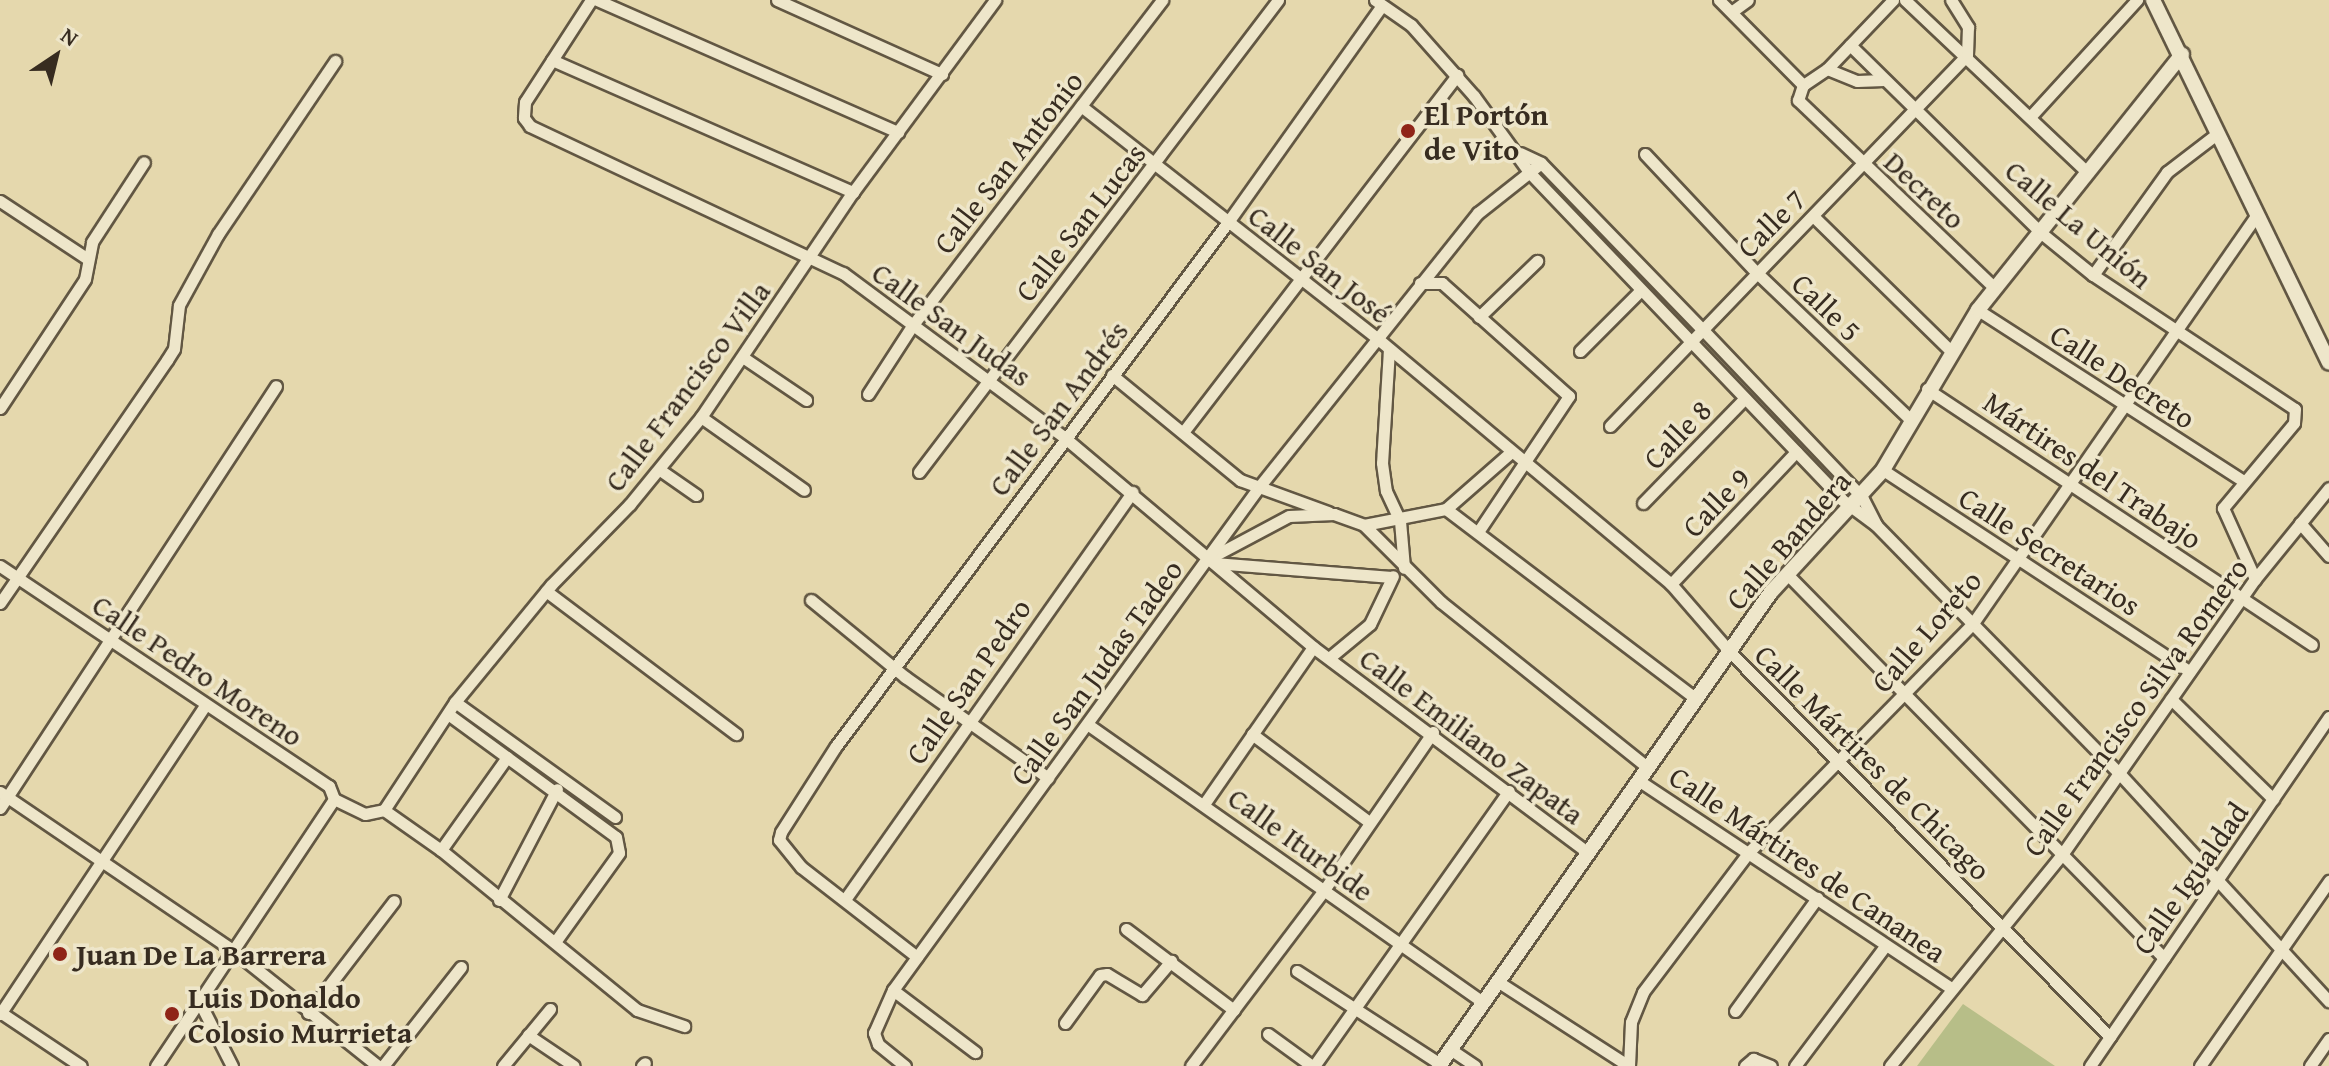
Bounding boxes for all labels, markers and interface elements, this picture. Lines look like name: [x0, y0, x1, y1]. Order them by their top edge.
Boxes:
north arrow: [16, 16, 96, 96]
text: N: [55, 19, 85, 54]
street label: Calle San Antonio: [926, 64, 1090, 260]
place label: El Portón de Vito: [1424, 96, 1548, 166]
marker: El Portón de Vito: [1399, 122, 1417, 140]
street label: Calle San Lucas: [1007, 136, 1153, 308]
street label: Decreto: [1877, 144, 1973, 236]
street label: Calle La Unión: [1998, 152, 2160, 296]
street label: Calle 7: [1729, 181, 1813, 265]
street label: Calle San José: [1242, 197, 1398, 331]
street label: Calle San Judas: [865, 254, 1039, 394]
street label: Calle 5: [1785, 265, 1869, 349]
street label: Calle Francisco Villa: [596, 274, 778, 498]
street label: Calle San Andrés: [981, 313, 1135, 503]
street label: Calle Decreto: [2044, 316, 2202, 436]
street label: Mártires del Trabajo: [1977, 384, 2209, 556]
street label: Calle 8: [1635, 392, 1719, 476]
street label: Calle 9: [1674, 460, 1758, 544]
street label: Calle Bandera: [1718, 463, 1858, 617]
street label: Calle Secretarios: [1953, 479, 2147, 623]
street label: Calle Francisco Silva Romero: [2015, 551, 2255, 863]
street label: Calle San Judas Tadeo: [1002, 552, 1190, 792]
street label: Calle Loreto: [1863, 563, 1989, 699]
street label: Calle Pedro Moreno: [86, 586, 310, 754]
street label: Calle San Pedro: [898, 591, 1038, 771]
street label: Calle Mártires de Chicago: [1748, 637, 1998, 887]
street label: Calle Emiliano Zapata: [1353, 640, 1591, 832]
street label: Calle Mártires de Cananea: [1663, 758, 1953, 970]
street label: Calle Iturbide: [1221, 779, 1381, 909]
street label: Calle Igualdad: [2124, 795, 2256, 961]
place label: Juan De La Barrera: [76, 936, 326, 972]
marker: Juan De La Barrera: [51, 945, 69, 963]
place label: Luis Donaldo Colosio Murrieta: [188, 979, 412, 1050]
marker: Luis Donaldo Colosio Murrieta: [163, 1005, 181, 1023]

